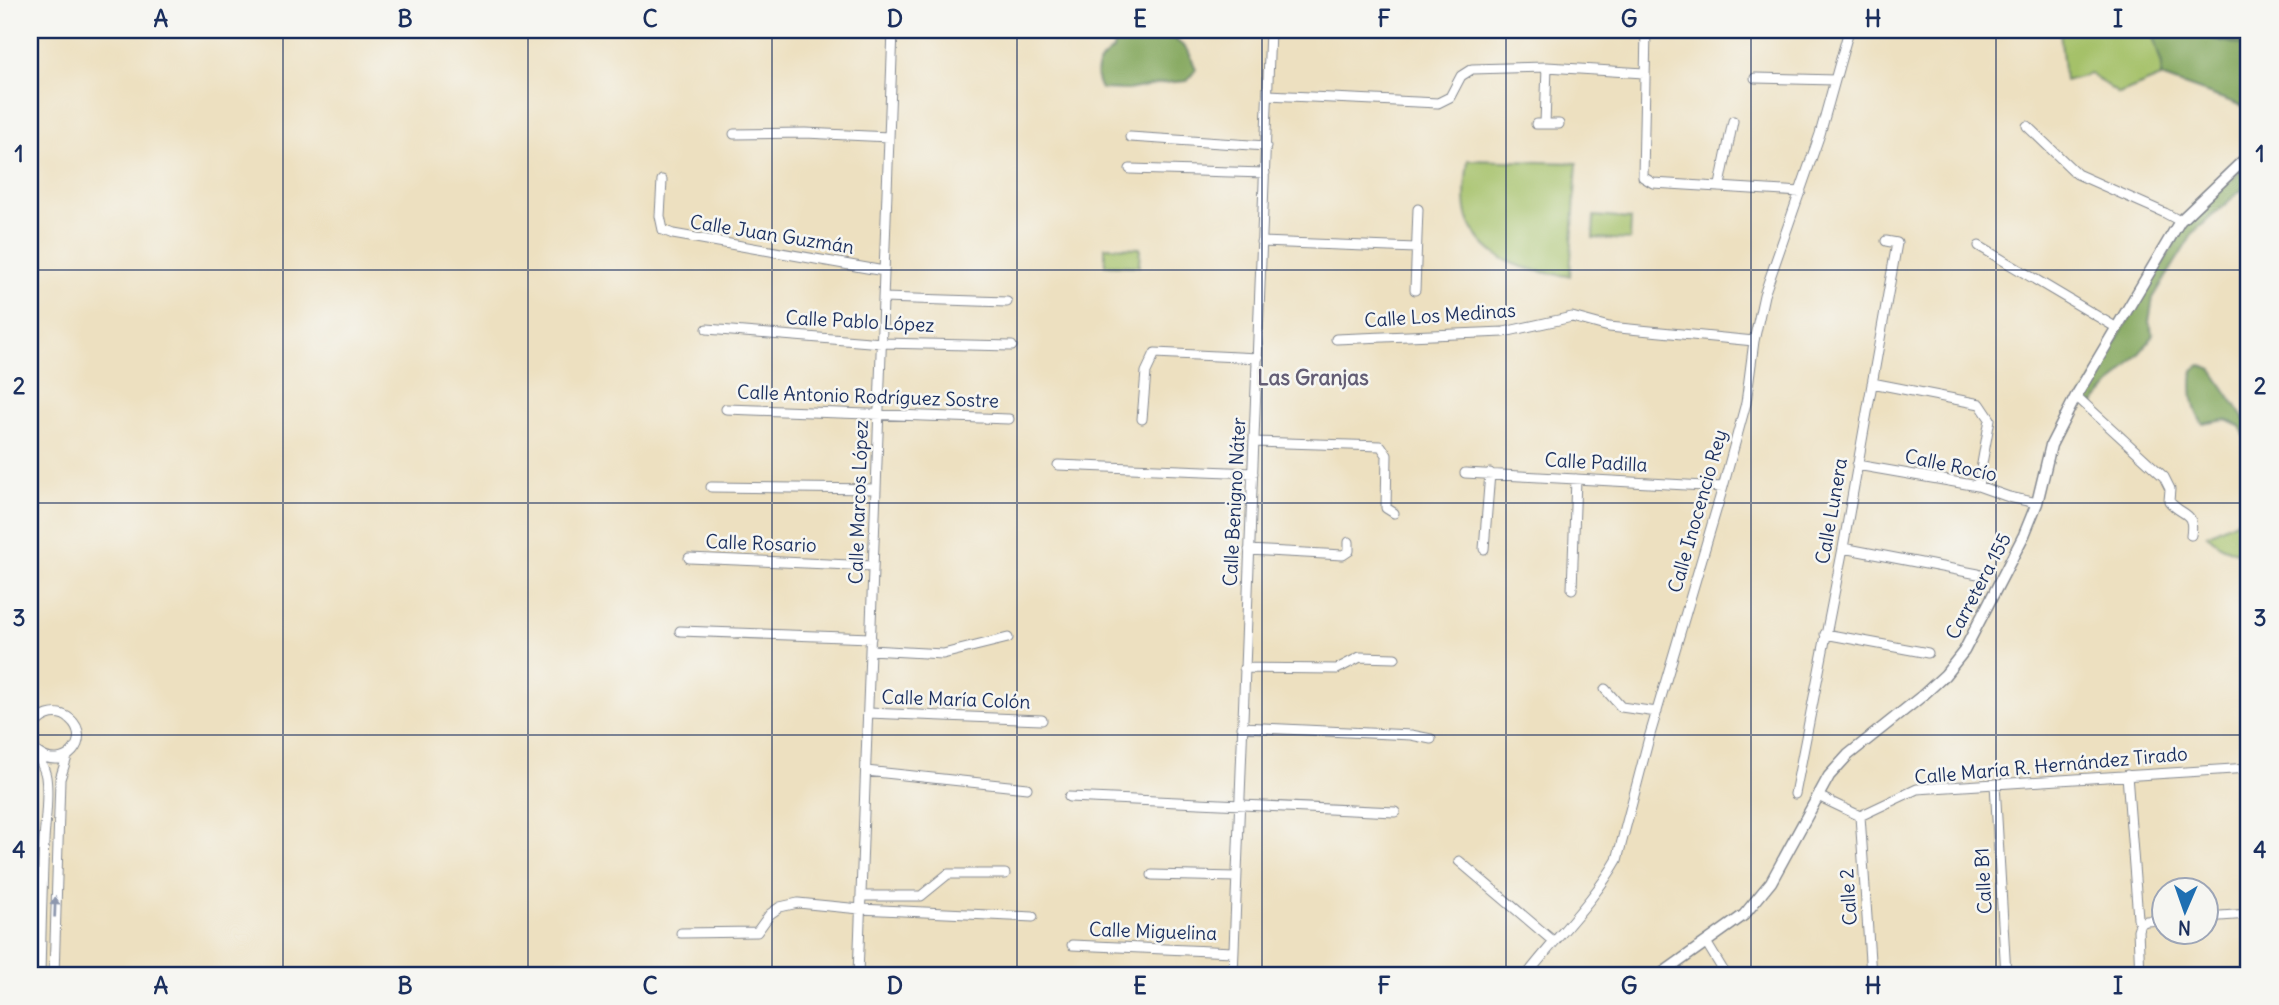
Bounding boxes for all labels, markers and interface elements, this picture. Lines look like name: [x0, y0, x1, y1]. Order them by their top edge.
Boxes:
text: A: [154, 4, 169, 33]
text: B: [397, 4, 413, 33]
text: C: [642, 4, 658, 33]
text: D: [887, 4, 903, 33]
text: E: [1133, 4, 1147, 33]
text: F: [1377, 4, 1391, 33]
text: G: [1621, 4, 1637, 33]
text: H: [1865, 4, 1881, 33]
text: I: [2113, 4, 2123, 33]
text: 1: [14, 139, 24, 168]
text: 1: [2255, 139, 2265, 168]
street label: Calle Juan Guzmán: [688, 209, 856, 259]
street label: Calle Los Medinas: [1363, 298, 1517, 332]
street label: Calle Pablo López: [785, 305, 935, 337]
district label: Las Granjas: [1257, 364, 1369, 391]
text: 2: [13, 371, 26, 400]
text: 2: [2254, 371, 2267, 400]
street label: Calle Antonio Rodríguez Sostre: [737, 379, 999, 413]
street label: Calle Benigno Náter: [1218, 417, 1250, 587]
street label: Calle Marcos López: [843, 419, 873, 585]
street label: Calle Inocencio Rey: [1662, 427, 1732, 595]
street label: Calle Rocío: [1903, 444, 1999, 486]
street label: Calle Padilla: [1544, 447, 1648, 477]
street label: Calle Lunera: [1810, 456, 1852, 566]
street label: Calle Rosario: [705, 529, 817, 557]
street label: Carretera 155: [1940, 529, 2016, 643]
text: 3: [12, 603, 26, 632]
text: 3: [2253, 603, 2267, 632]
street label: Calle María Colón: [881, 684, 1031, 714]
street label: Calle María R. Hernández Tirado: [1913, 741, 2189, 789]
text: 4: [12, 835, 26, 864]
text: 4: [2253, 835, 2267, 864]
street label: Calle B1: [1969, 847, 1997, 915]
street label: Calle 2: [1834, 868, 1862, 926]
north arrow: [2150, 876, 2220, 946]
one-way arrow: [50, 896, 61, 918]
text: N: [2177, 916, 2191, 940]
street label: Calle Miguelina: [1088, 917, 1218, 945]
text: A: [154, 971, 169, 1000]
text: B: [397, 971, 413, 1000]
text: C: [642, 971, 658, 1000]
text: D: [887, 971, 903, 1000]
text: E: [1133, 971, 1147, 1000]
text: F: [1377, 971, 1391, 1000]
text: G: [1621, 971, 1637, 1000]
text: H: [1865, 971, 1881, 1000]
text: I: [2113, 971, 2123, 1000]

